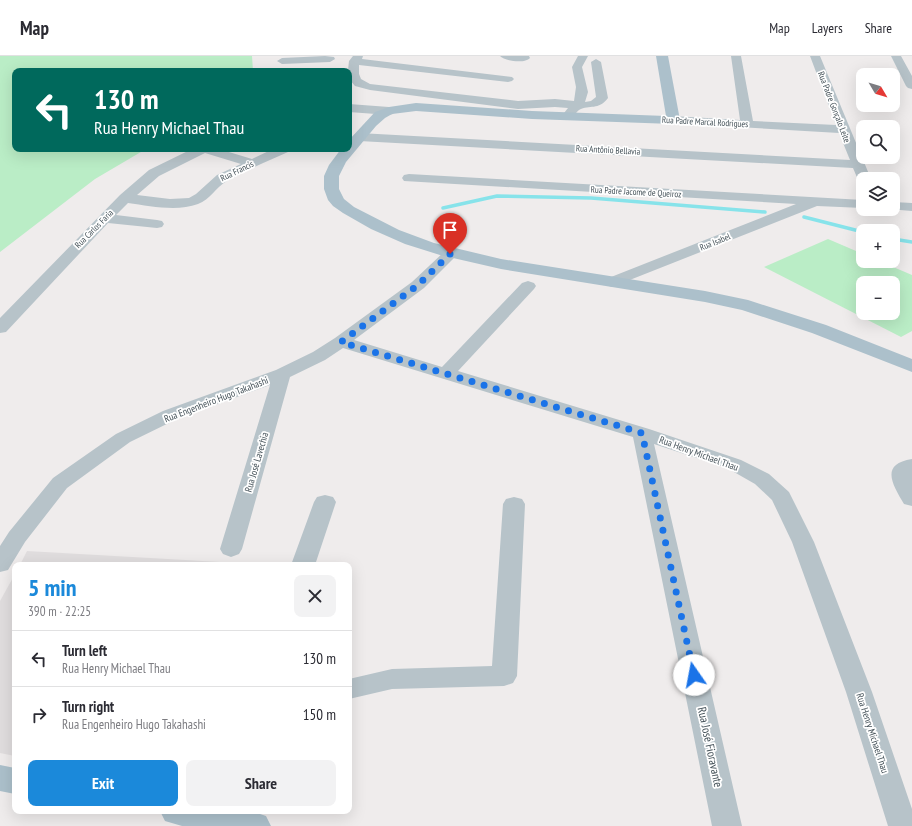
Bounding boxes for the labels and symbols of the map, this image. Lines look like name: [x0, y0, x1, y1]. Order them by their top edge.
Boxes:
north arrow: [856, 68, 900, 112]
street label: Rua Padre Gonçalo Leite: [816, 70, 853, 144]
street label: Rua Padre Marcal Rodrigues: [662, 114, 748, 129]
street label: Rua Antônio Bellavia: [576, 142, 641, 157]
street label: Rua Francis: [218, 158, 255, 183]
street label: Rua Padre Jacome de Queiroz: [590, 184, 682, 199]
street label: Rua Carlos Faria: [72, 207, 116, 250]
pin: [433, 213, 467, 254]
street label: Rua Isabel: [698, 230, 733, 253]
street label: Rua Engenheiro Hugo Takahashi: [162, 374, 270, 425]
street label: Rua José Lavechia: [242, 431, 271, 494]
street label: Rua Henry Michael Thau: [657, 433, 740, 474]
position arrow: [673, 654, 715, 696]
street label: Rua Henry Michael Thau: [853, 691, 892, 775]
street label: Rua José Fioravante: [695, 705, 726, 788]

